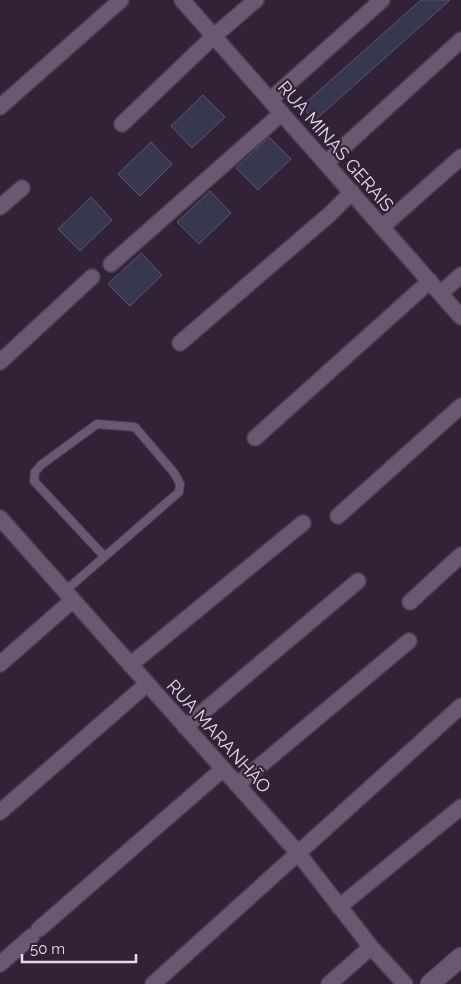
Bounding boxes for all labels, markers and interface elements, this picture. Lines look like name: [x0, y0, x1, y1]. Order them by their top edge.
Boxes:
street label: RUA MINAS GERAIS: [274, 77, 398, 215]
street label: RUA MARANHÃO: [163, 675, 275, 797]
scale bar: [22, 932, 136, 964]
text: 50 m: [30, 940, 65, 958]

